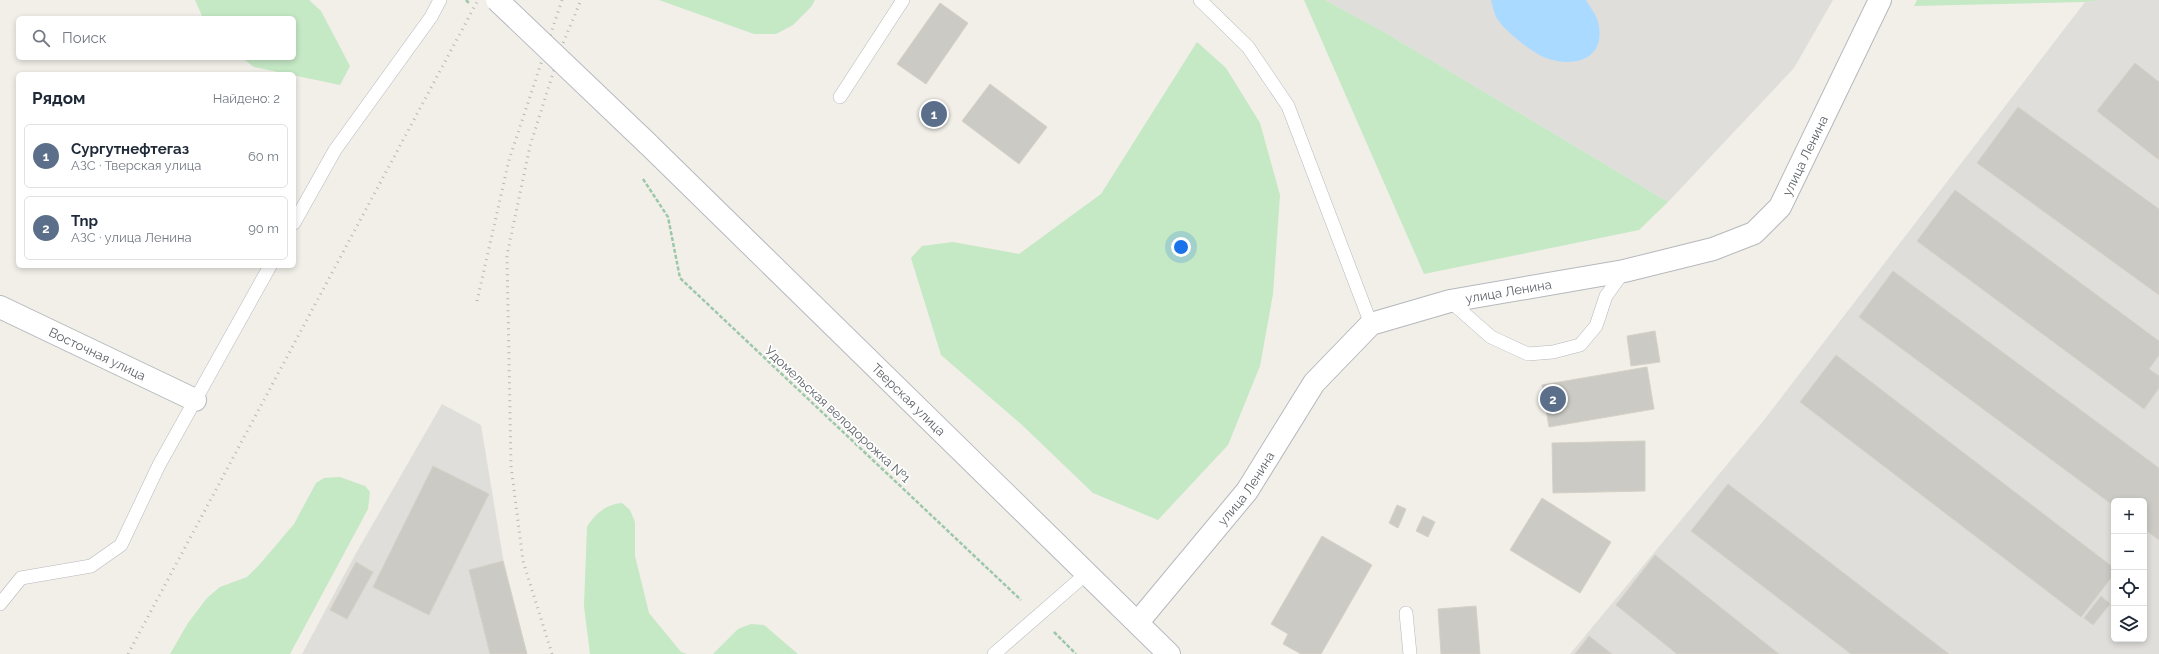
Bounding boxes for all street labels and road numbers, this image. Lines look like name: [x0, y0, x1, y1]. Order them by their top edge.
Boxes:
street label: улица Ленина: [1780, 113, 1831, 198]
street label: улица Ленина: [1464, 277, 1553, 306]
street label: Восточная улица: [46, 324, 148, 383]
street label: Удомельская велодорожка №1: [762, 343, 914, 486]
street label: Тверская улица: [869, 360, 948, 439]
street label: улица Ленина: [1215, 449, 1278, 528]

